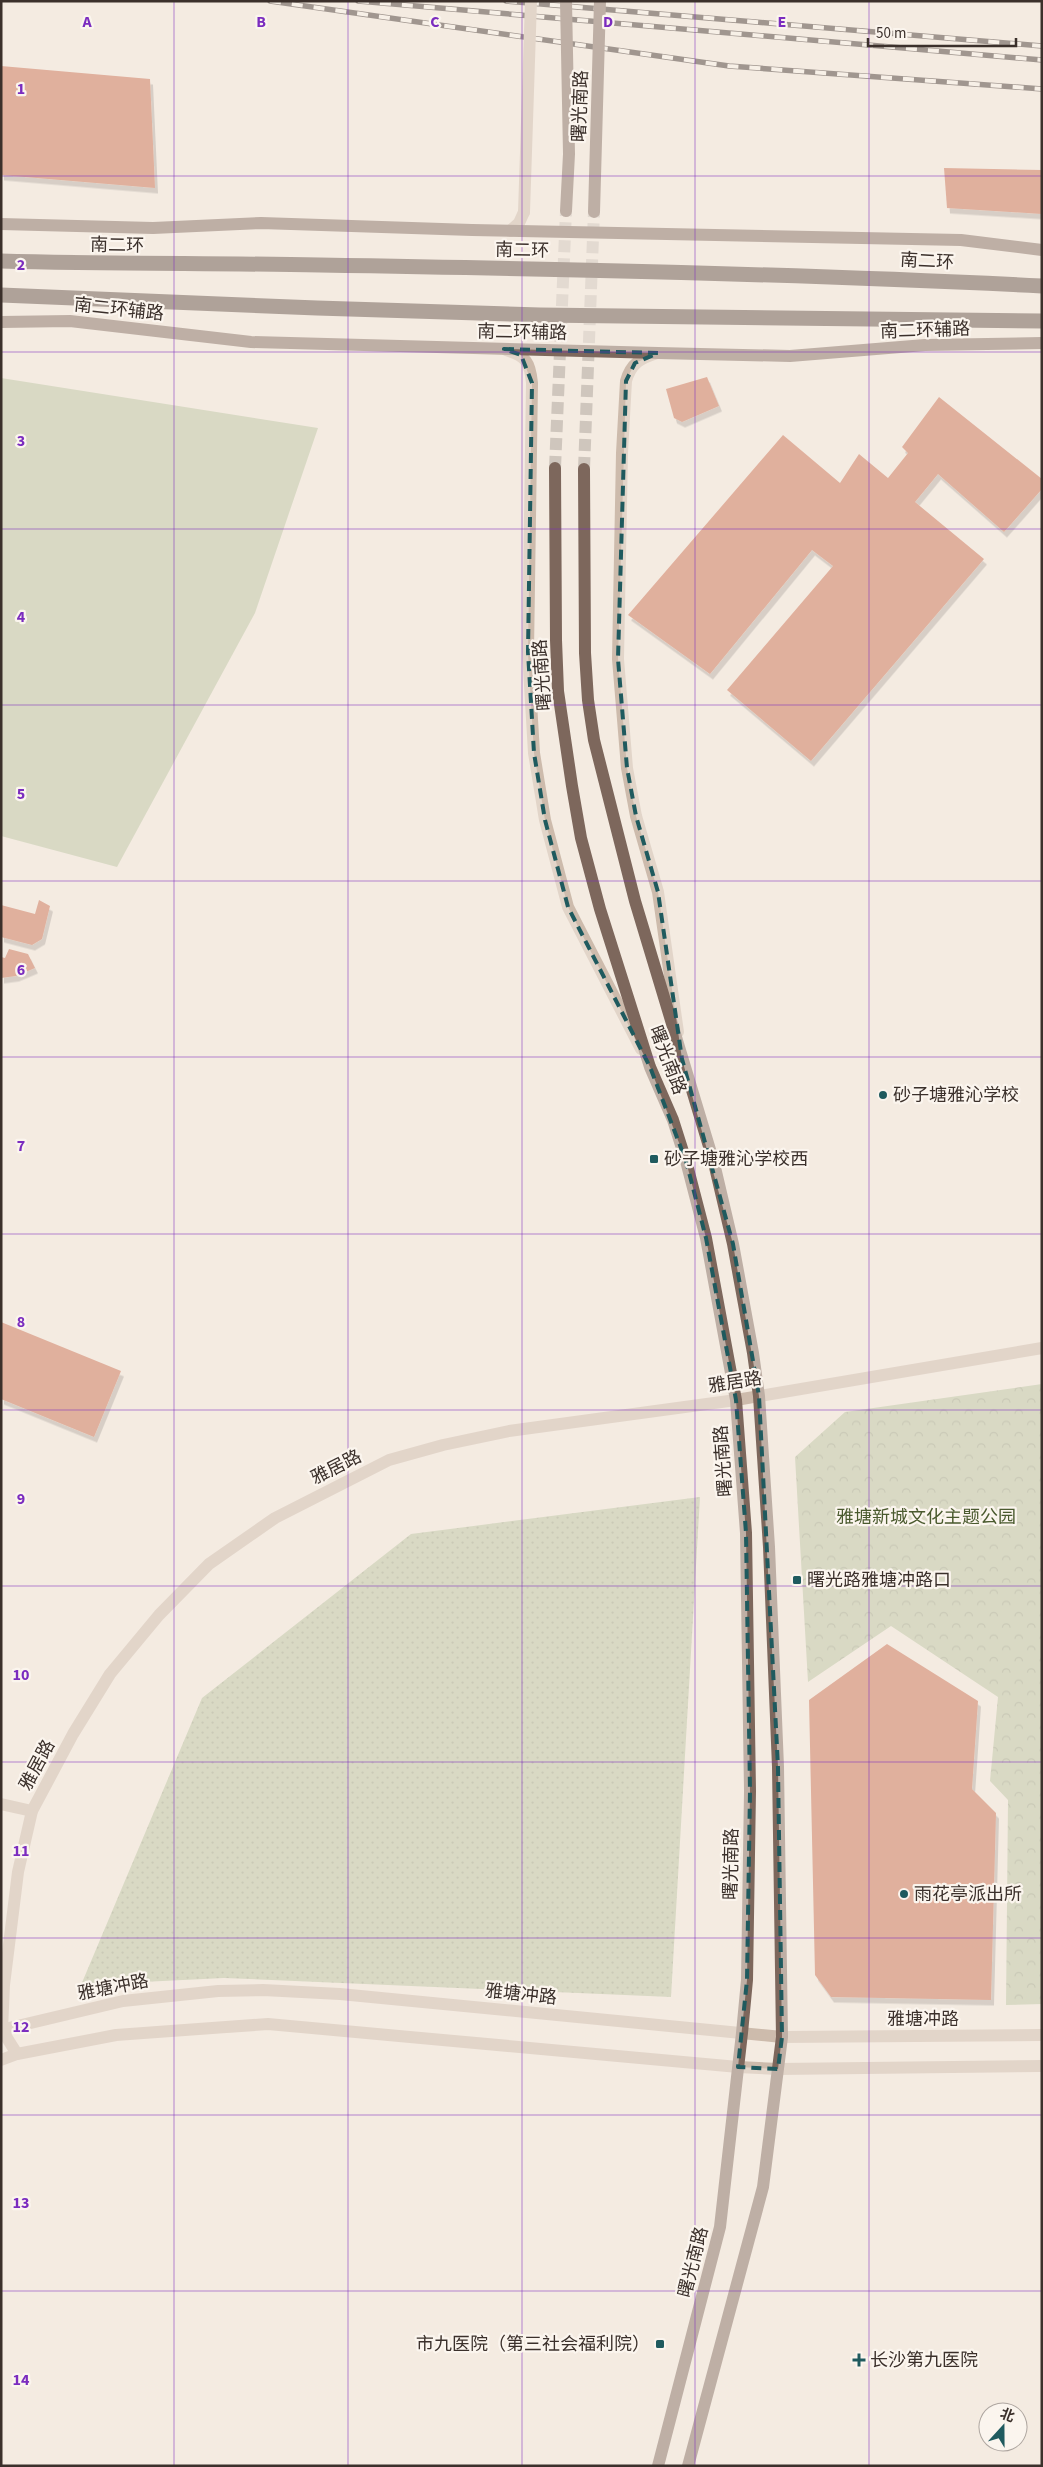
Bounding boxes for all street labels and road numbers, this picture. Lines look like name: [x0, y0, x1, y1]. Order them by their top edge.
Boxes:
street label: 曙光南路: [567, 70, 594, 142]
street label: 南二环: [90, 233, 144, 258]
street label: 南二环: [495, 238, 549, 263]
street label: 南二环: [899, 248, 955, 275]
street label: 南二环辅路: [73, 292, 165, 327]
street label: 南二环辅路: [880, 316, 970, 345]
street label: 南二环辅路: [477, 319, 567, 346]
street label: 曙光南路: [528, 638, 557, 712]
street label: 曙光南路: [643, 1022, 692, 1098]
street label: 雅居路: [706, 1366, 764, 1399]
street label: 曙光南路: [709, 1424, 738, 1498]
street label: 雅居路: [306, 1444, 366, 1491]
street label: 雅居路: [14, 1736, 61, 1795]
street label: 曙光南路: [718, 1828, 745, 1900]
street label: 雅塘冲路: [75, 1968, 151, 2007]
street label: 雅塘冲路: [484, 1978, 558, 2011]
street label: 雅塘冲路: [887, 2007, 959, 2032]
street label: 曙光南路: [673, 2224, 714, 2300]

